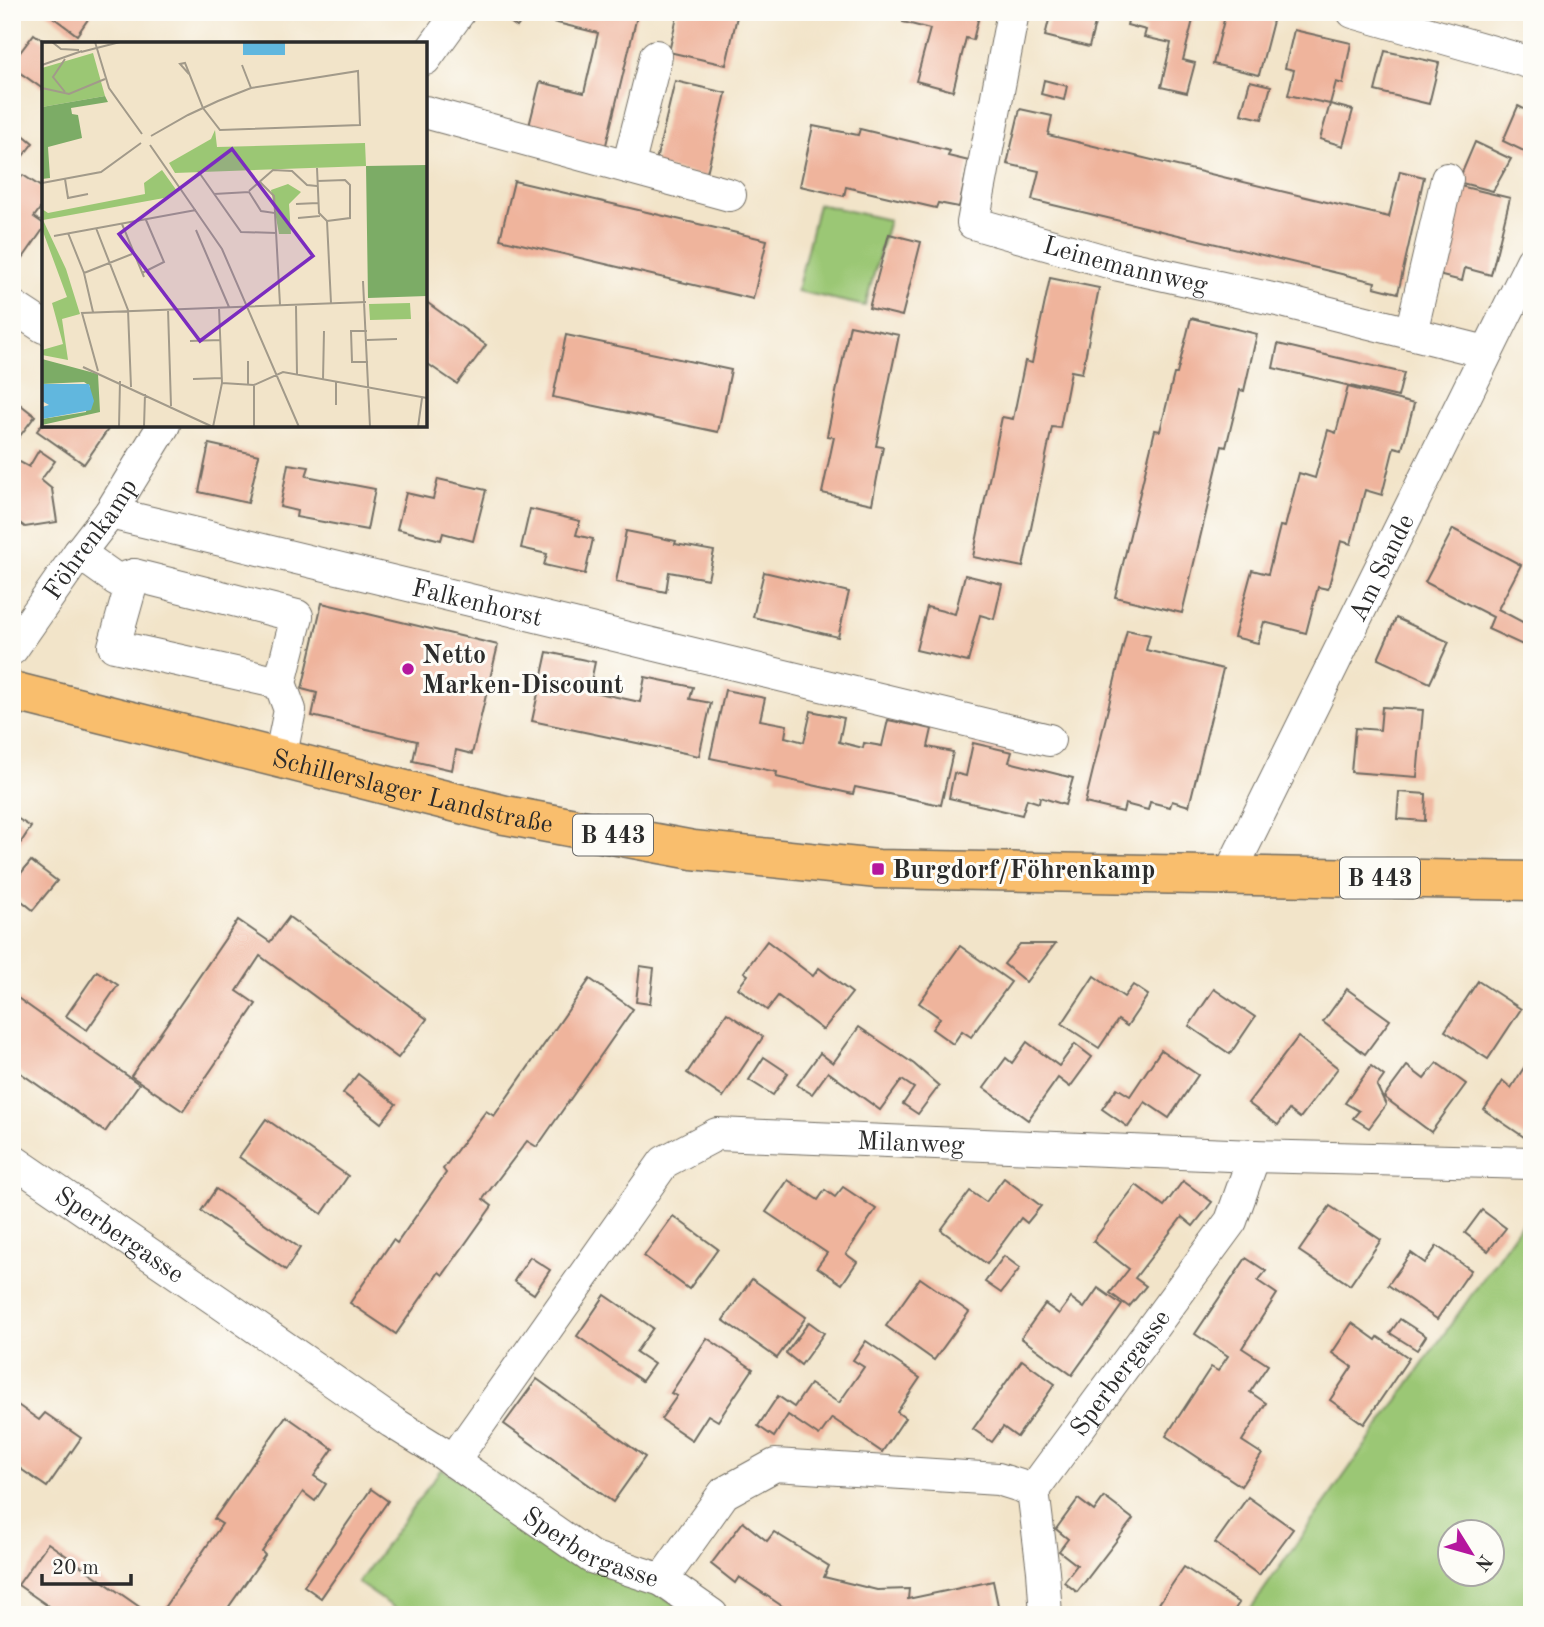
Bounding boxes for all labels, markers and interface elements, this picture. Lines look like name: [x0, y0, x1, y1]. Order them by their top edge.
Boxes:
inset map: [42, 42, 427, 427]
street label: Leinemannweg: [1040, 233, 1210, 299]
street label: Föhrenkamp: [40, 475, 143, 605]
street label: Am Sande: [1345, 510, 1420, 626]
street label: Falkenhorst: [409, 575, 545, 632]
place label: Netto Marken-Discount: [422, 643, 623, 699]
marker: Netto Marken-Discount: [400, 661, 416, 677]
street label: Schillerslager Landstraße: [269, 746, 555, 839]
road number: B 443: [573, 814, 653, 856]
place label: Burgdorf/Föhrenkamp: [892, 858, 1155, 884]
road number: B 443: [1340, 858, 1420, 898]
marker: Burgdorf/Föhrenkamp: [870, 861, 886, 877]
street label: Milanweg: [857, 1129, 965, 1159]
street label: Sperbergasse: [50, 1183, 188, 1289]
street label: Sperbergasse: [1066, 1306, 1176, 1441]
street label: Sperbergasse: [518, 1503, 662, 1593]
north arrow: [1436, 1518, 1506, 1588]
scale bar: [42, 1543, 131, 1587]
text: N: [1470, 1550, 1495, 1574]
text: 20 m: [52, 1558, 99, 1579]

